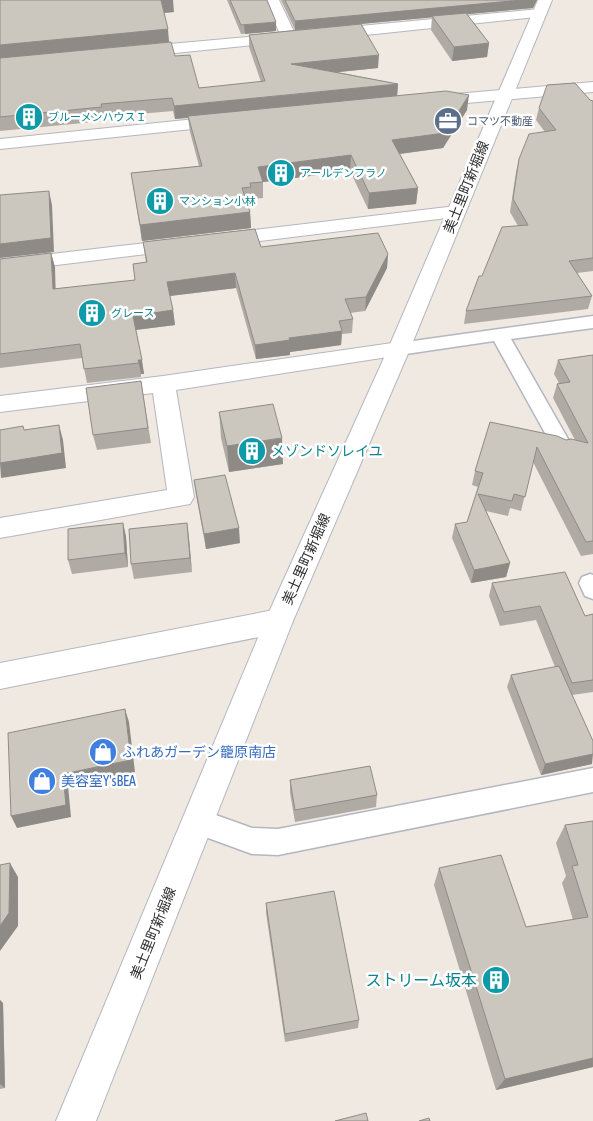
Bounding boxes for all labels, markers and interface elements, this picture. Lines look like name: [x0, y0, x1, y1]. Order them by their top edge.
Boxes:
building icon: ブルーメンハウスＩ: [14, 102, 44, 132]
office icon: コマツ不動産: [433, 106, 463, 136]
place label: ブルーメンハウスＩ: [48, 111, 147, 123]
place label: コマツ不動産: [467, 115, 533, 127]
street label: 美土里町新堀線: [440, 139, 492, 235]
building icon: アールデンフラノ: [266, 158, 296, 188]
place label: アールデンフラノ: [300, 167, 387, 179]
building icon: マンション小林: [145, 186, 175, 216]
place label: マンション小林: [179, 195, 256, 207]
building icon: グレース: [77, 298, 107, 328]
place label: グレース: [111, 307, 154, 319]
building icon: メゾンドソレイユ: [237, 436, 267, 466]
place label: メゾンドソレイユ: [271, 443, 383, 459]
street label: 美土里町新堀線: [279, 511, 333, 607]
shop icon: ふれあガーデン籠原南店: [88, 737, 118, 767]
place label: ふれあガーデン籠原南店: [122, 744, 276, 760]
shop icon: 美容室Y'sBEA: [27, 766, 57, 796]
place label: 美容室Y'sBEA: [61, 773, 136, 789]
street label: 美土里町新堀線: [127, 885, 179, 981]
building icon: ストリーム坂本: [481, 965, 511, 995]
place label: ストリーム坂本: [365, 971, 477, 989]

